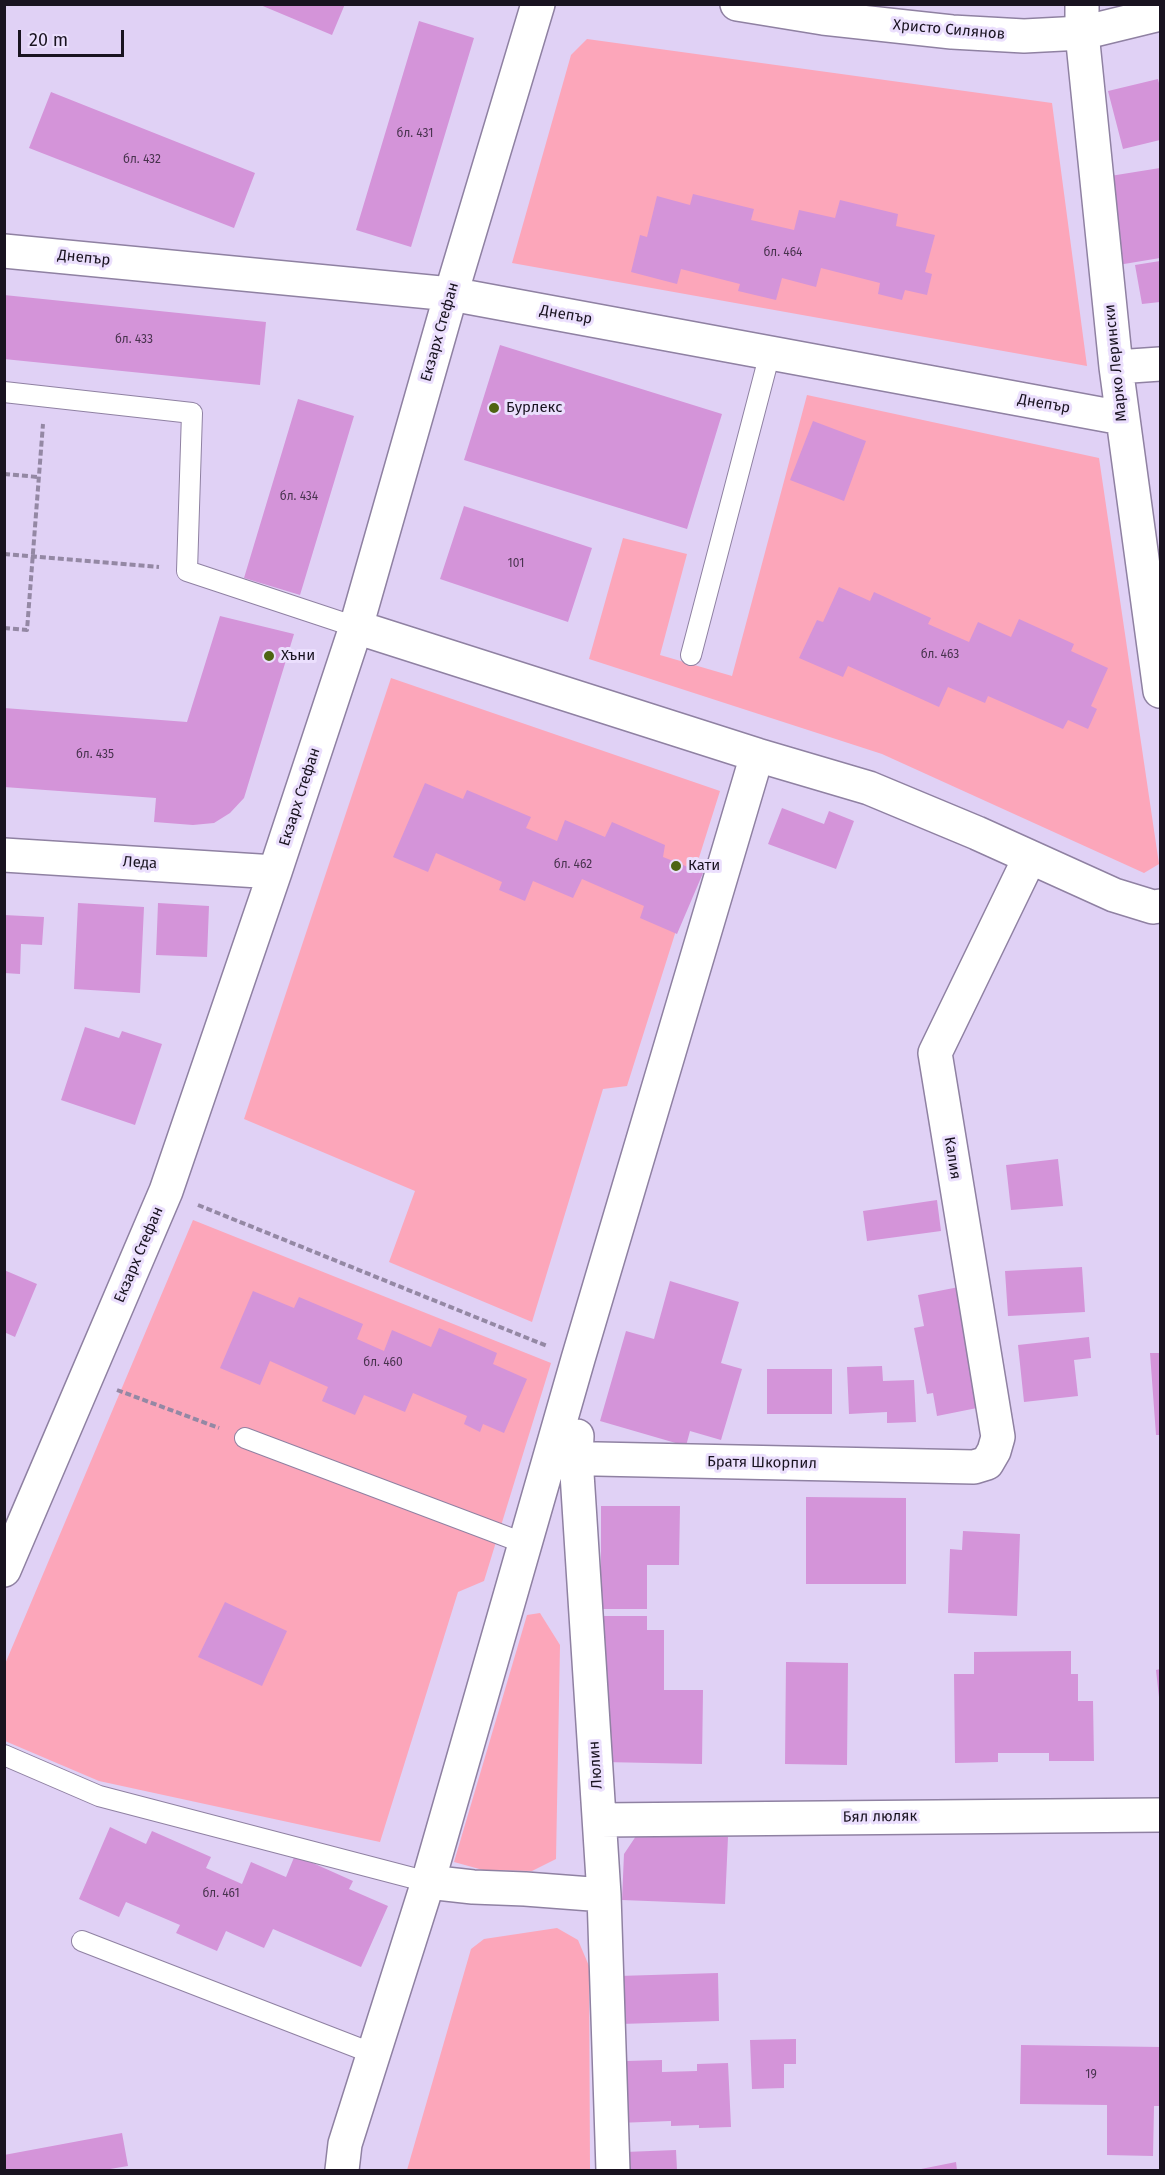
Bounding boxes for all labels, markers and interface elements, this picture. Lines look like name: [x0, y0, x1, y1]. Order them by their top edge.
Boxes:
street label: Христо Силянов: [892, 16, 1006, 44]
scale bar: [21, 18, 128, 56]
text: 20 m: [29, 29, 68, 51]
house number: бл. 431: [397, 127, 433, 141]
house number: бл. 432: [123, 153, 161, 167]
street label: Днепър: [57, 246, 111, 270]
house number: бл. 464: [764, 246, 802, 260]
street label: Екзарх Стефан: [417, 280, 463, 384]
street label: Днепър: [538, 302, 594, 328]
street label: Марко Лерински: [1101, 303, 1131, 423]
house number: бл. 433: [115, 333, 153, 347]
street label: Днепър: [1016, 391, 1072, 417]
place label: Бурлекс: [506, 399, 562, 417]
marker: Бурлекс: [487, 401, 501, 415]
house number: бл. 434: [280, 490, 318, 504]
house number: 101: [508, 557, 524, 571]
place label: Хъни: [281, 647, 315, 665]
house number: бл. 463: [921, 648, 959, 662]
marker: Хъни: [262, 649, 276, 663]
street label: Екзарх Стефан: [276, 745, 324, 849]
house number: бл. 435: [76, 748, 114, 762]
street label: Леда: [122, 853, 158, 873]
place label: Кати: [688, 857, 720, 875]
house number: бл. 462: [554, 858, 592, 872]
marker: Кати: [669, 859, 683, 873]
street label: Калия: [940, 1135, 964, 1181]
street label: Екзарх Стефан: [111, 1204, 167, 1306]
house number: бл. 460: [363, 1356, 403, 1370]
street label: Братя Шкорпил: [707, 1453, 817, 1473]
street label: Люлин: [585, 1740, 607, 1790]
street label: Бял люляк: [843, 1807, 917, 1827]
house number: бл. 461: [202, 1887, 240, 1901]
house number: 19: [1085, 2068, 1097, 2082]

